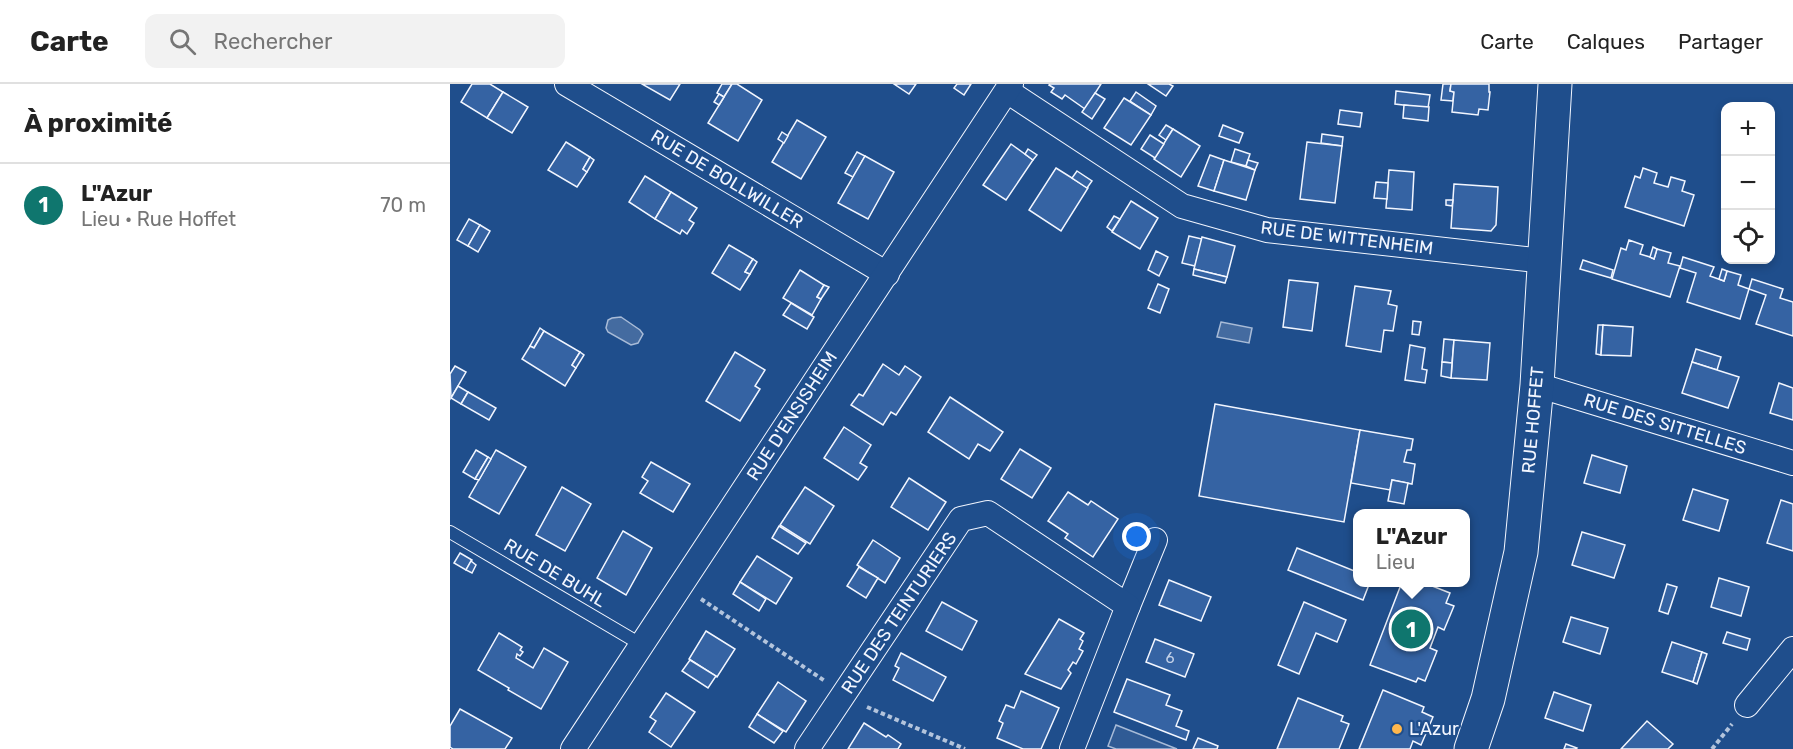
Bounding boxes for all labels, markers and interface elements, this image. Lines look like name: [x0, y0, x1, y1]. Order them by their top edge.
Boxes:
search box: [145, 14, 565, 68]
text: Carte: [30, 25, 109, 58]
icon: search: [166, 25, 199, 58]
text: Rechercher: [214, 28, 332, 55]
text: Carte: [1480, 29, 1534, 54]
text: Calques: [1567, 29, 1645, 54]
text: Partager: [1678, 29, 1763, 54]
map controls: [1721, 102, 1775, 264]
button: +: [1721, 102, 1775, 156]
text: À proximité: [24, 108, 173, 139]
street label: RUE DE BOLLWILLER: [647, 125, 807, 233]
button: −: [1721, 156, 1775, 210]
text: L"Azur: [81, 180, 152, 207]
text: 1: [39, 193, 48, 217]
text: 70 m: [380, 193, 426, 217]
text: Lieu · Rue Hoffet: [81, 207, 236, 231]
button: locate: [1721, 210, 1775, 264]
street label: RUE DE WITTENHEIM: [1259, 216, 1435, 260]
street label: RUE D'ENSISHEIM: [742, 347, 842, 485]
street label: RUE HOFFET: [1517, 366, 1549, 474]
street label: RUE DES SITTELLES: [1581, 389, 1749, 459]
popup: [1353, 509, 1470, 587]
your location: [1122, 522, 1151, 551]
text: L"Azur: [1376, 523, 1447, 550]
street label: RUE DES TEINTURIERS: [837, 528, 961, 698]
street label: RUE DE BUHL: [500, 534, 610, 612]
text: Lieu: [1376, 550, 1415, 574]
pin: 1: [1392, 606, 1430, 652]
house number: 6: [1165, 649, 1175, 667]
place label: L'Azur: [1409, 718, 1459, 740]
marker: L'Azur: [1390, 722, 1404, 736]

